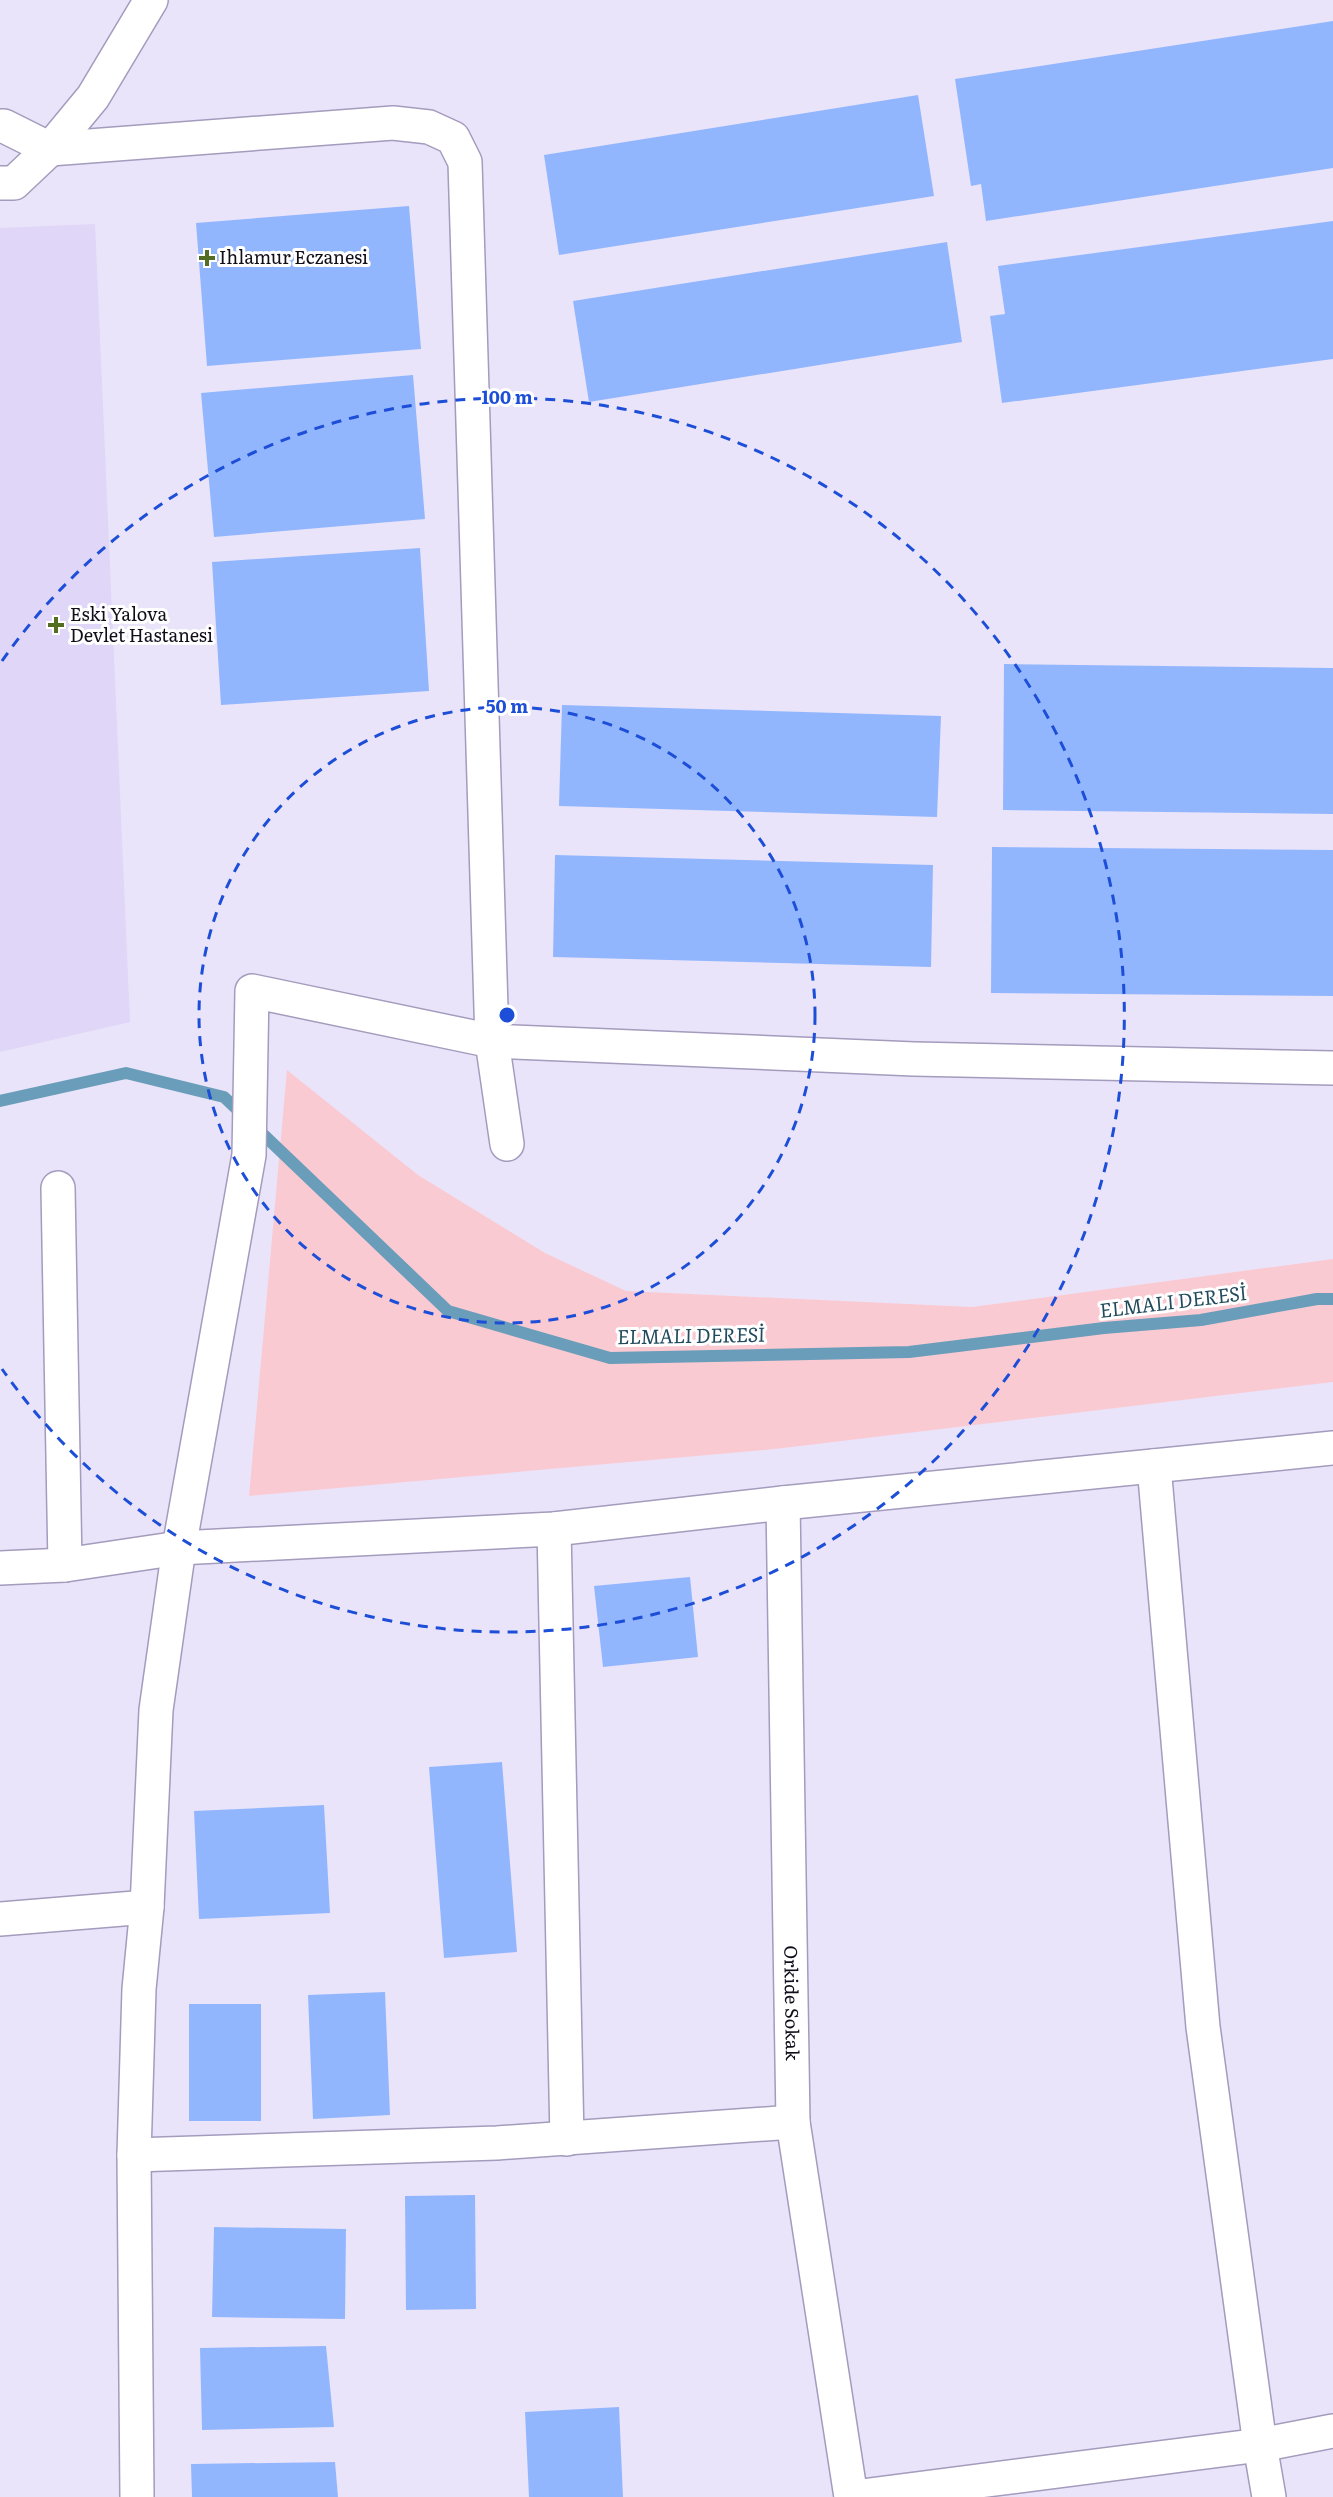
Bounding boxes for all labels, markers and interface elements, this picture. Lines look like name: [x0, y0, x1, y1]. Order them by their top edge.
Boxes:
place label: Ihlamur Eczanesi: [219, 243, 368, 270]
marker: Ihlamur Eczanesi: [200, 251, 214, 265]
text: 100 m: [481, 383, 533, 410]
place label: Eski Yalova Devlet Hastanesi: [70, 600, 213, 648]
marker: Eski Yalova Devlet Hastanesi: [47, 616, 65, 634]
text: 50 m: [486, 692, 528, 719]
centre of rings: [497, 1005, 517, 1025]
water label: ELMALI DERESİ: [1098, 1276, 1248, 1324]
water label: ELMALI DERESİ: [617, 1318, 765, 1350]
street label: Orkide Sokak: [778, 1945, 807, 2062]

